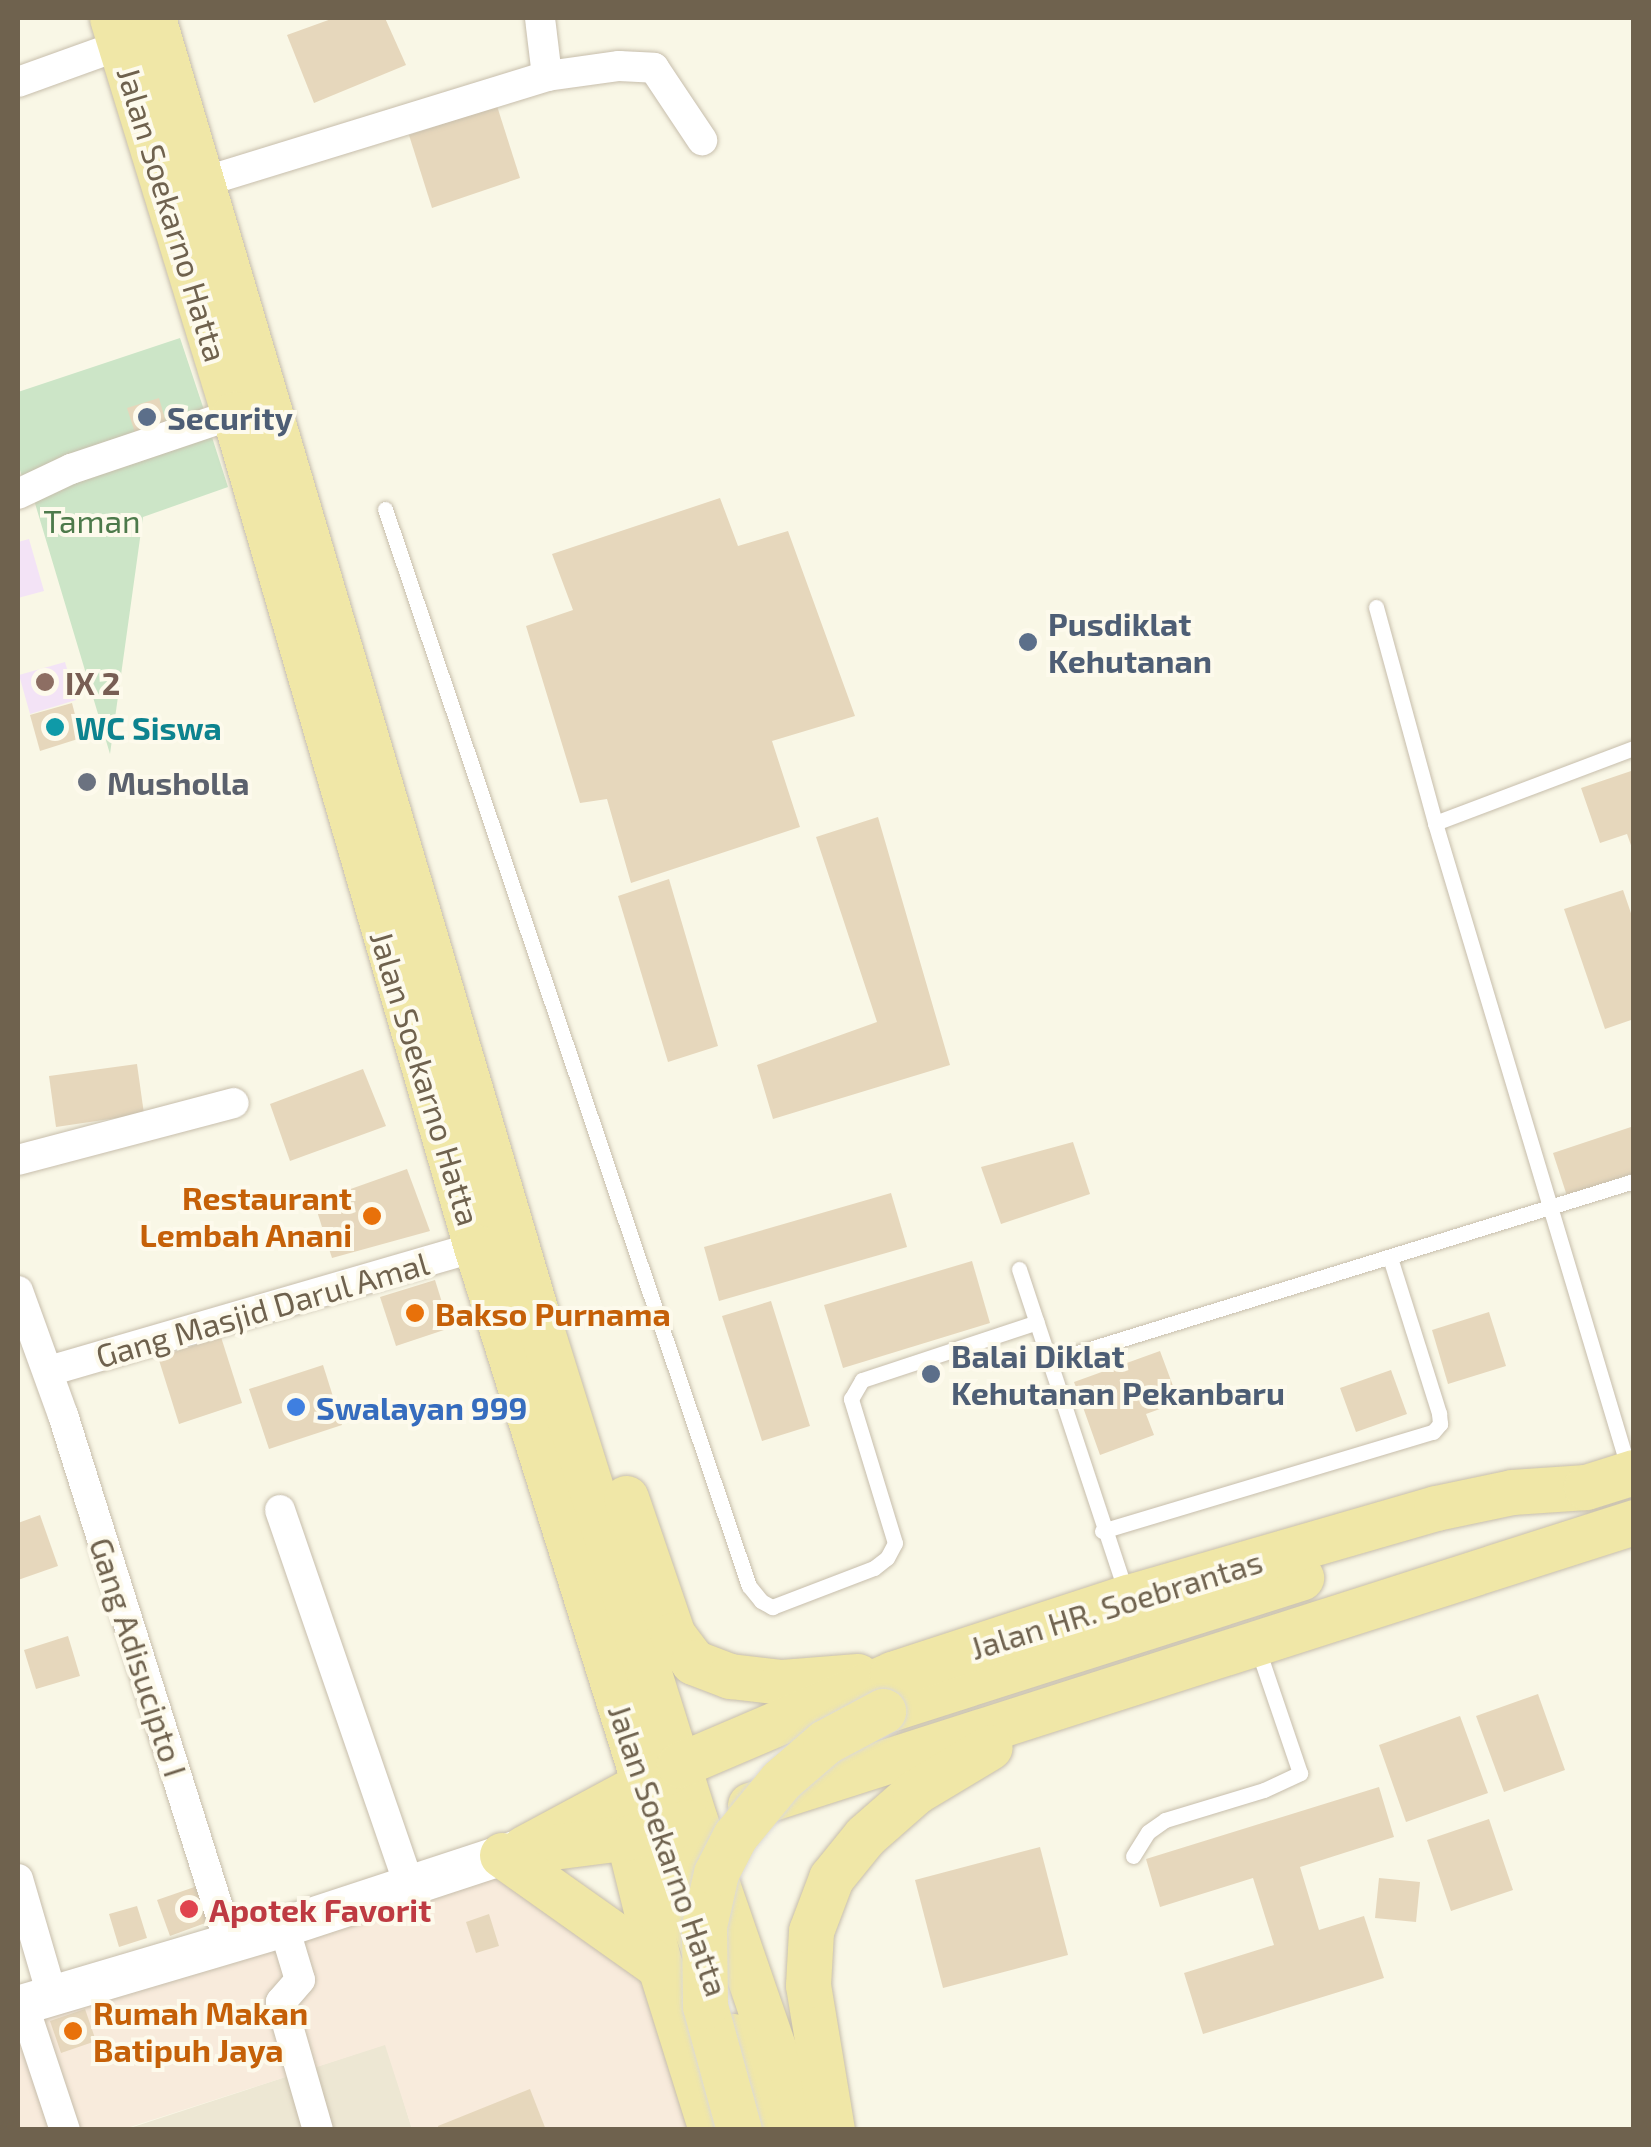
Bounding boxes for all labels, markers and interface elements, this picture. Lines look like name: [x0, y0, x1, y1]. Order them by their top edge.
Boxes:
street label: Jalan Soekarno Hatta: [110, 62, 236, 366]
place label: Security: [167, 398, 293, 436]
marker: Security: [136, 406, 158, 428]
park label: Taman: [43, 501, 141, 539]
place label: Pusdiklat Kehutanan: [1048, 605, 1212, 680]
marker: Pusdiklat Kehutanan: [1017, 631, 1039, 653]
place label: IX 2: [65, 663, 120, 701]
marker: IX 2: [34, 671, 56, 693]
place label: WC Siswa: [75, 708, 222, 746]
marker: WC Siswa: [44, 716, 66, 738]
place label: Musholla: [107, 763, 250, 801]
marker: Musholla: [76, 771, 98, 793]
street label: Jalan Soekarno Hatta: [363, 926, 489, 1230]
place label: Restaurant Lembah Anani: [139, 1179, 352, 1254]
marker: Restaurant Lembah Anani: [361, 1205, 383, 1227]
street label: Gang Masjid Darul Amal: [90, 1243, 434, 1375]
place label: Bakso Purnama: [435, 1294, 671, 1332]
marker: Bakso Purnama: [404, 1302, 426, 1324]
place label: Balai Diklat Kehutanan Pekanbaru: [951, 1337, 1285, 1412]
marker: Balai Diklat Kehutanan Pekanbaru: [920, 1363, 942, 1385]
place label: Swalayan 999: [316, 1388, 527, 1426]
marker: Swalayan 999: [285, 1396, 307, 1418]
street label: Gang Adisucipto I: [82, 1532, 196, 1782]
street label: Jalan HR. Soebrantas: [965, 1541, 1267, 1667]
street label: Jalan Soekarno Hatta: [601, 1699, 737, 2001]
place label: Apotek Favorit: [209, 1890, 431, 1928]
marker: Apotek Favorit: [178, 1898, 200, 1920]
place label: Rumah Makan Batipuh Jaya: [93, 1994, 308, 2069]
marker: Rumah Makan Batipuh Jaya: [62, 2020, 84, 2042]

